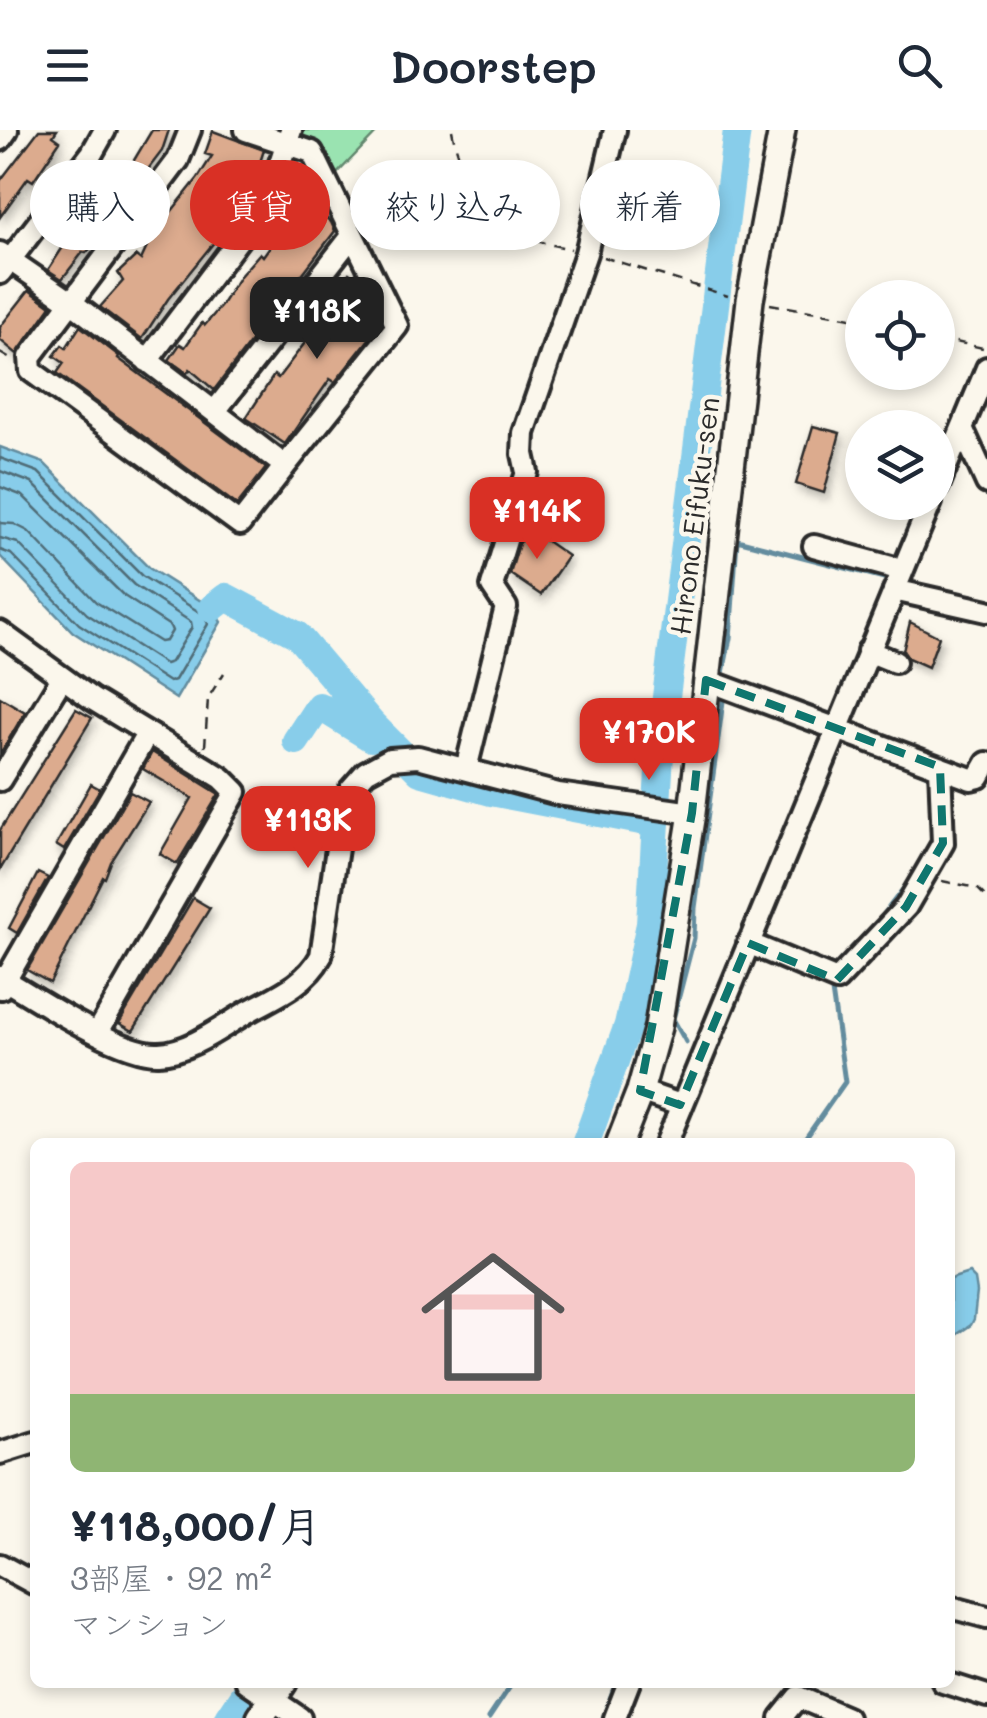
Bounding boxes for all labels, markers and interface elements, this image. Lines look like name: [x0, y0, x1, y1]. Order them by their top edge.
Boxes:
text: Doorstep: [390, 36, 597, 94]
icon: menu: [40, 38, 95, 93]
icon: search: [892, 38, 947, 93]
chip: 購入: [30, 160, 170, 250]
chip: 賃貸: [190, 160, 330, 250]
chip: 絞り込み: [350, 160, 560, 250]
chip: 新着: [580, 160, 720, 250]
pin: ¥118K: [247, 277, 387, 362]
map controls: [845, 280, 955, 520]
button: locate: [845, 280, 955, 390]
text: ¥118K: [272, 288, 362, 330]
street label: Hirono Eifuku-sen: [662, 395, 726, 637]
button: layers: [845, 410, 955, 520]
pin: ¥114K: [467, 477, 607, 562]
text: ¥114K: [492, 488, 582, 530]
pin: ¥170K: [579, 698, 719, 783]
text: ¥170K: [602, 709, 696, 751]
pin: ¥113K: [238, 786, 378, 871]
text: ¥113K: [263, 797, 353, 839]
icon: home: [403, 1227, 583, 1407]
text: ¥118,000/月: [70, 1497, 321, 1552]
text: 3部屋 · 92 m²: [70, 1556, 272, 1598]
text: マンション: [70, 1602, 229, 1644]

